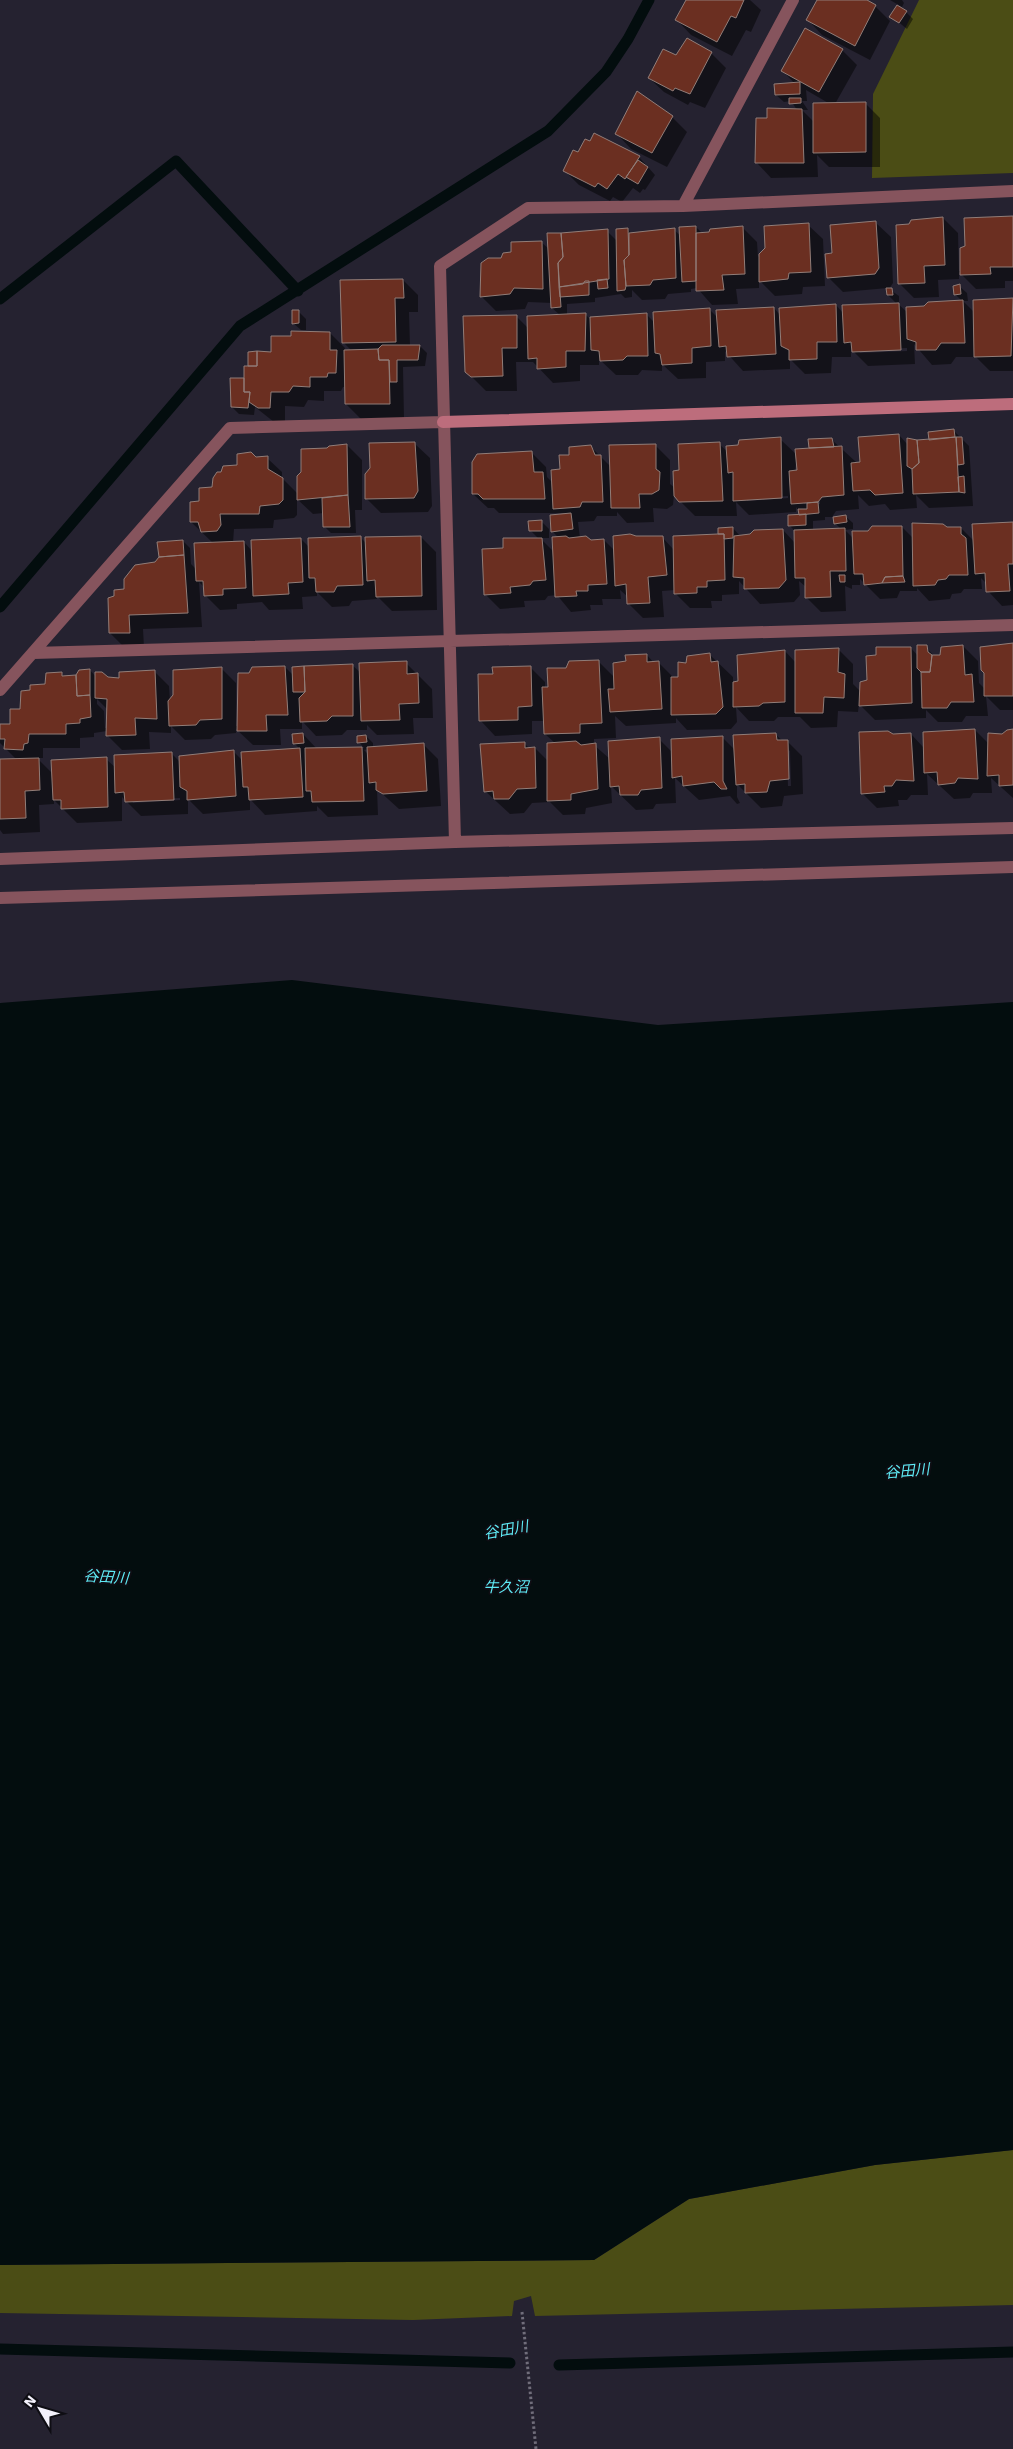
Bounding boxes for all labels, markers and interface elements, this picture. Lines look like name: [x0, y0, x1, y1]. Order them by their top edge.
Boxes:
water label: 谷田川: [884, 1460, 932, 1482]
water label: 谷田川: [482, 1517, 532, 1543]
water label: 谷田川: [83, 1566, 131, 1588]
water label: 牛久沼: [483, 1578, 530, 1596]
north arrow: [15, 2384, 65, 2434]
text: N: [20, 2392, 39, 2410]

